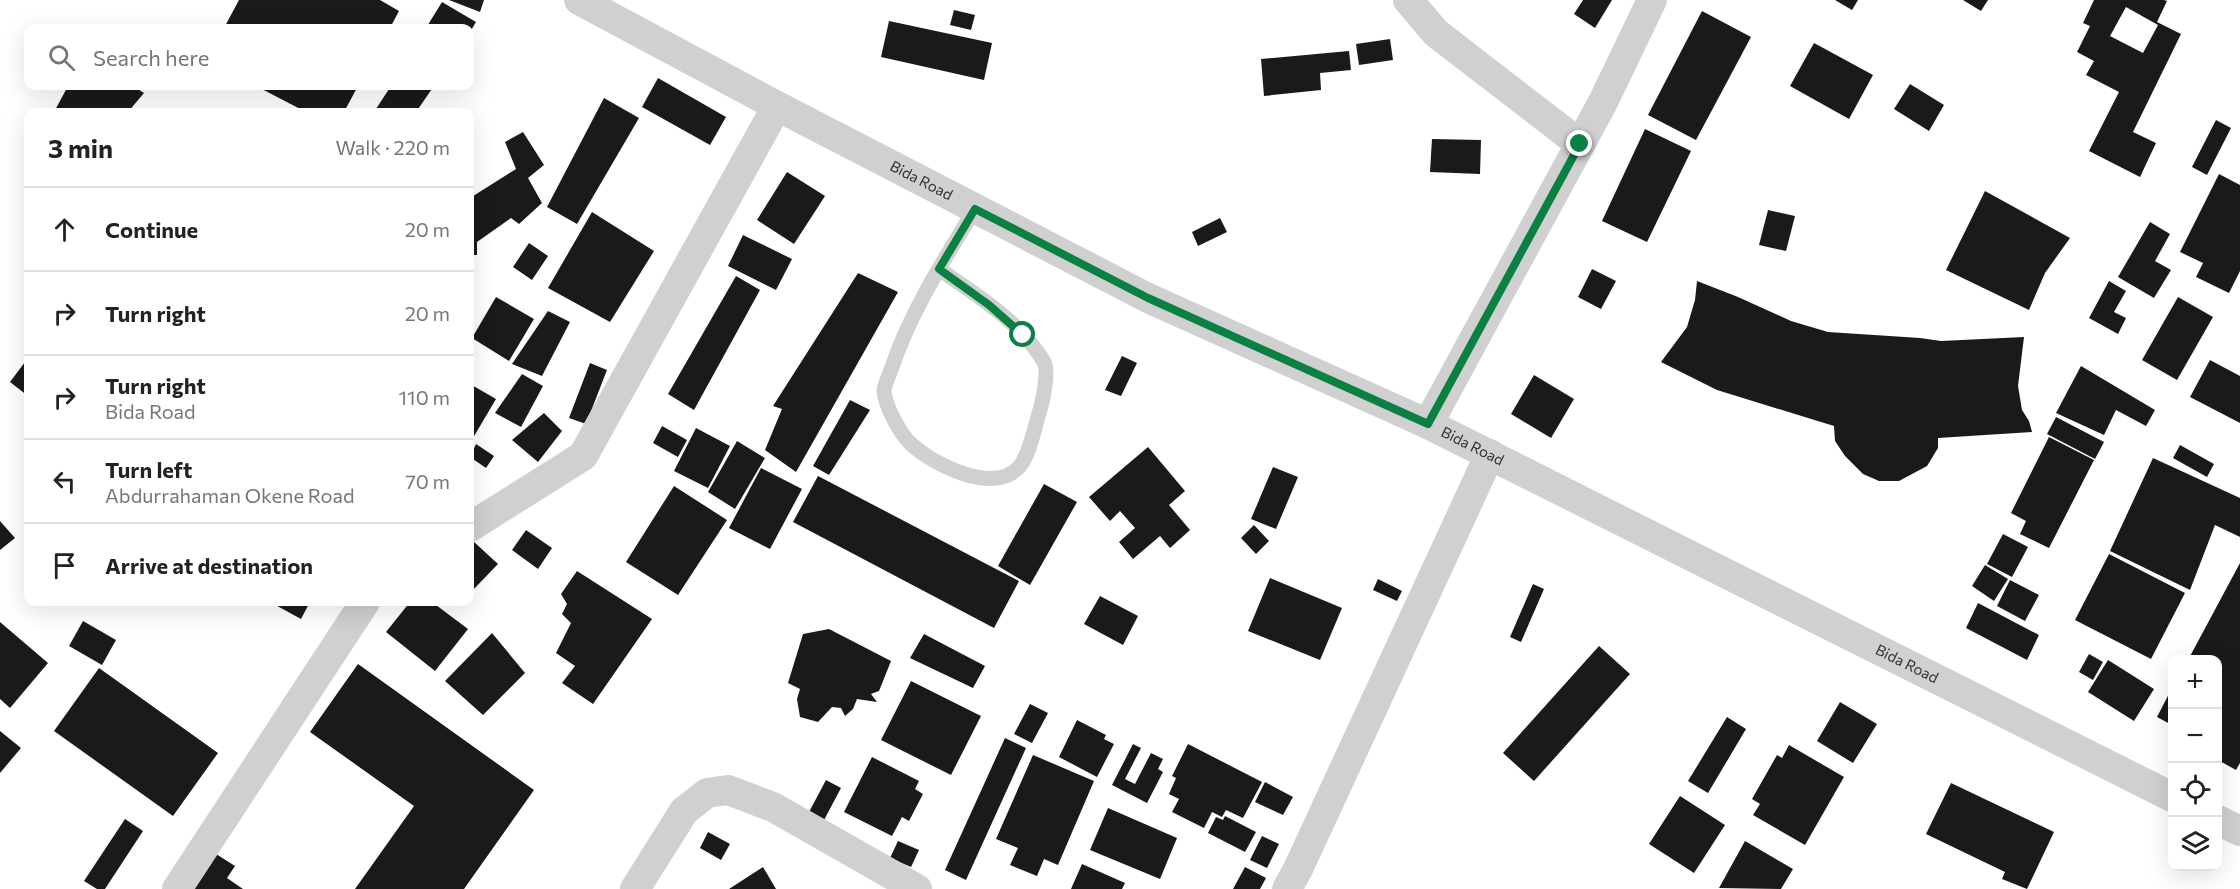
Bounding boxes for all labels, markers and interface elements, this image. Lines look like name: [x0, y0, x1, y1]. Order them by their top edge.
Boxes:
search box: [24, 24, 474, 90]
icon: search: [45, 41, 78, 74]
text: Search here: [93, 44, 209, 71]
route end: [1566, 130, 1592, 156]
text: 3 min: [48, 132, 113, 163]
text: Walk · 220 m: [335, 135, 450, 159]
street label: Bida Road: [887, 156, 956, 203]
icon: ahead: [48, 213, 81, 246]
text: Continue: [105, 216, 198, 243]
text: 20 m: [405, 217, 450, 241]
icon: right: [48, 297, 81, 330]
text: Turn right: [105, 300, 206, 327]
text: 20 m: [405, 301, 450, 325]
route start: [1009, 321, 1035, 347]
text: Turn right: [105, 372, 206, 399]
icon: right: [48, 381, 81, 414]
text: 110 m: [399, 385, 450, 409]
text: Bida Road: [105, 399, 196, 423]
street label: Bida Road: [1438, 422, 1507, 469]
text: Turn left: [105, 456, 192, 483]
icon: left: [48, 465, 81, 498]
text: 70 m: [405, 469, 450, 493]
text: Abdurrahaman Okene Road: [105, 483, 355, 507]
icon: arrive: [48, 549, 81, 582]
text: Arrive at destination: [105, 552, 313, 579]
street label: Bida Road: [1873, 640, 1942, 686]
map controls: [2168, 655, 2222, 871]
button: +: [2168, 655, 2222, 709]
button: −: [2168, 709, 2222, 763]
button: locate: [2168, 763, 2222, 817]
button: layers: [2168, 817, 2222, 871]

